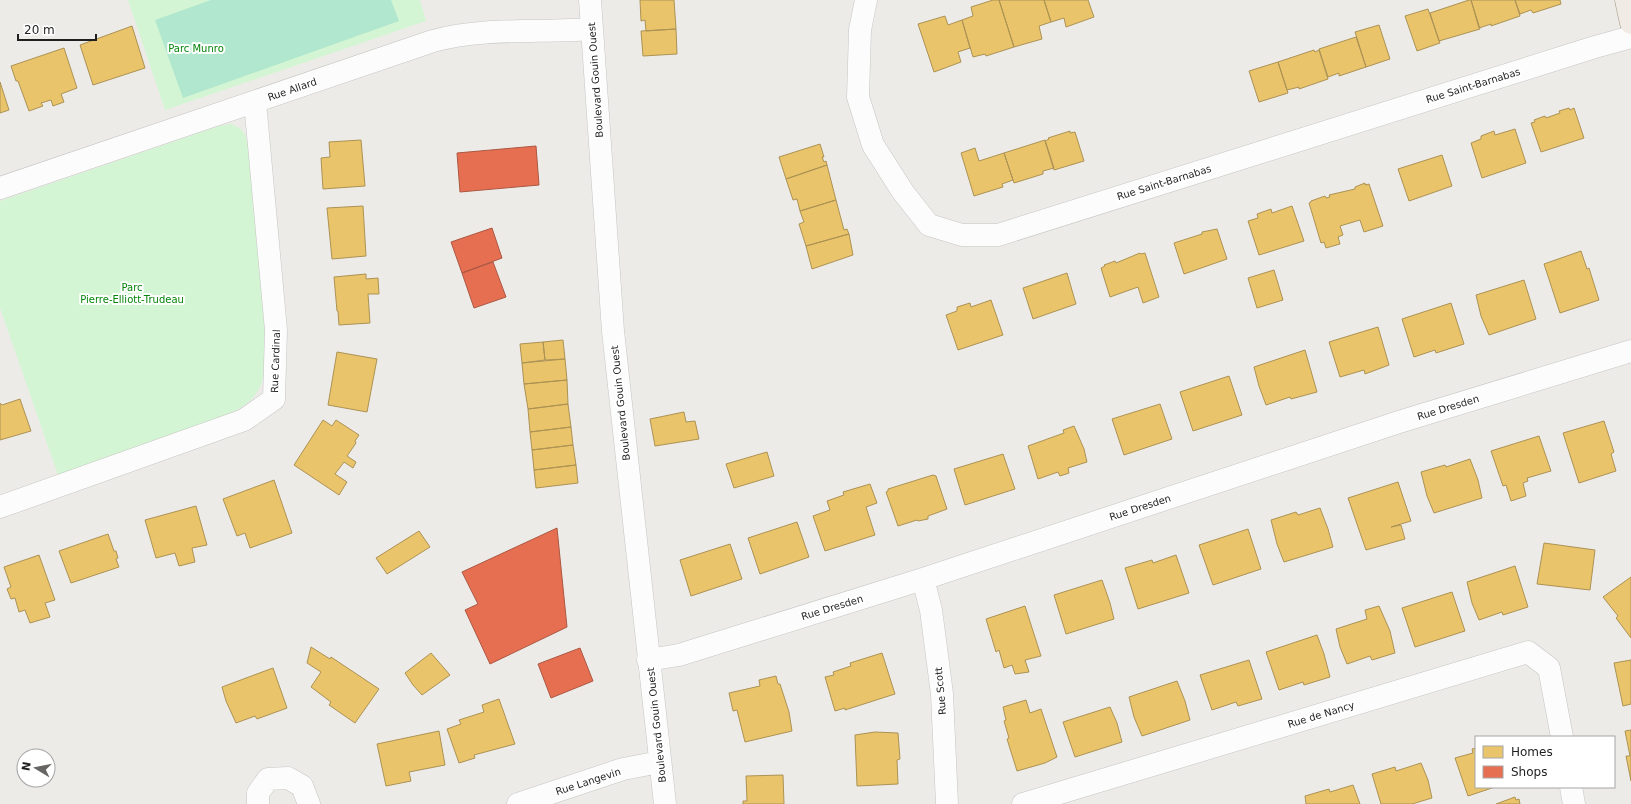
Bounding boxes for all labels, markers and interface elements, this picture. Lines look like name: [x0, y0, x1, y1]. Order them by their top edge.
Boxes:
scale bar: [18, 16, 96, 42]
street label: Boulevard Gouin Ouest: [586, 22, 605, 138]
text: 20 m: [24, 23, 55, 37]
park label: Parc Munro: [168, 43, 224, 54]
street label: Rue Saint-Barnabas: [1425, 66, 1522, 105]
street label: Rue Allard: [266, 76, 318, 103]
street label: Rue Saint-Barnabas: [1116, 163, 1213, 202]
park label: Parc Pierre-Elliott-Trudeau: [80, 282, 184, 305]
street label: Rue Cardinal: [269, 329, 282, 393]
street label: Boulevard Gouin Ouest: [609, 345, 632, 461]
street label: Rue Dresden: [1416, 393, 1480, 422]
street label: Rue Dresden: [1108, 492, 1172, 523]
street label: Rue Dresden: [800, 593, 864, 622]
street label: Boulevard Gouin Ouest: [645, 667, 668, 783]
street label: Rue Scott: [933, 667, 948, 715]
street label: Rue de Nancy: [1286, 699, 1356, 730]
legend: [1475, 736, 1615, 788]
text: Homes: [1511, 745, 1553, 759]
north arrow: [16, 748, 56, 788]
text: N: [19, 761, 34, 772]
text: Shops: [1511, 765, 1547, 779]
street label: Rue Langevin: [554, 766, 622, 797]

